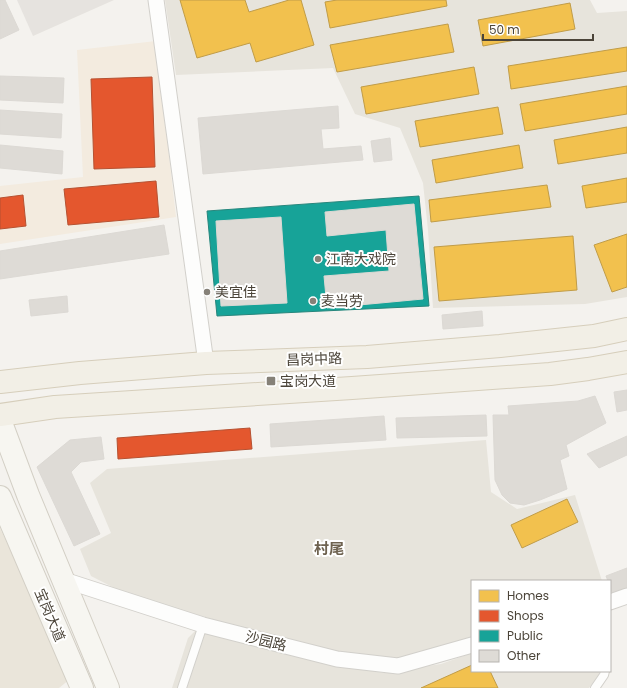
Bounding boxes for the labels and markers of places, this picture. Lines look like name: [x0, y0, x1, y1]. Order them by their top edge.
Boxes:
place label: 江南大戏院: [326, 249, 396, 269]
marker: 江南大戏院: [313, 254, 323, 264]
place label: 美宜佳: [215, 282, 257, 302]
marker: 美宜佳: [202, 287, 212, 297]
place label: 麦当劳: [321, 291, 363, 311]
marker: 麦当劳: [308, 296, 318, 306]
place label: 宝岗大道: [280, 371, 336, 391]
marker: 宝岗大道: [265, 375, 277, 387]

